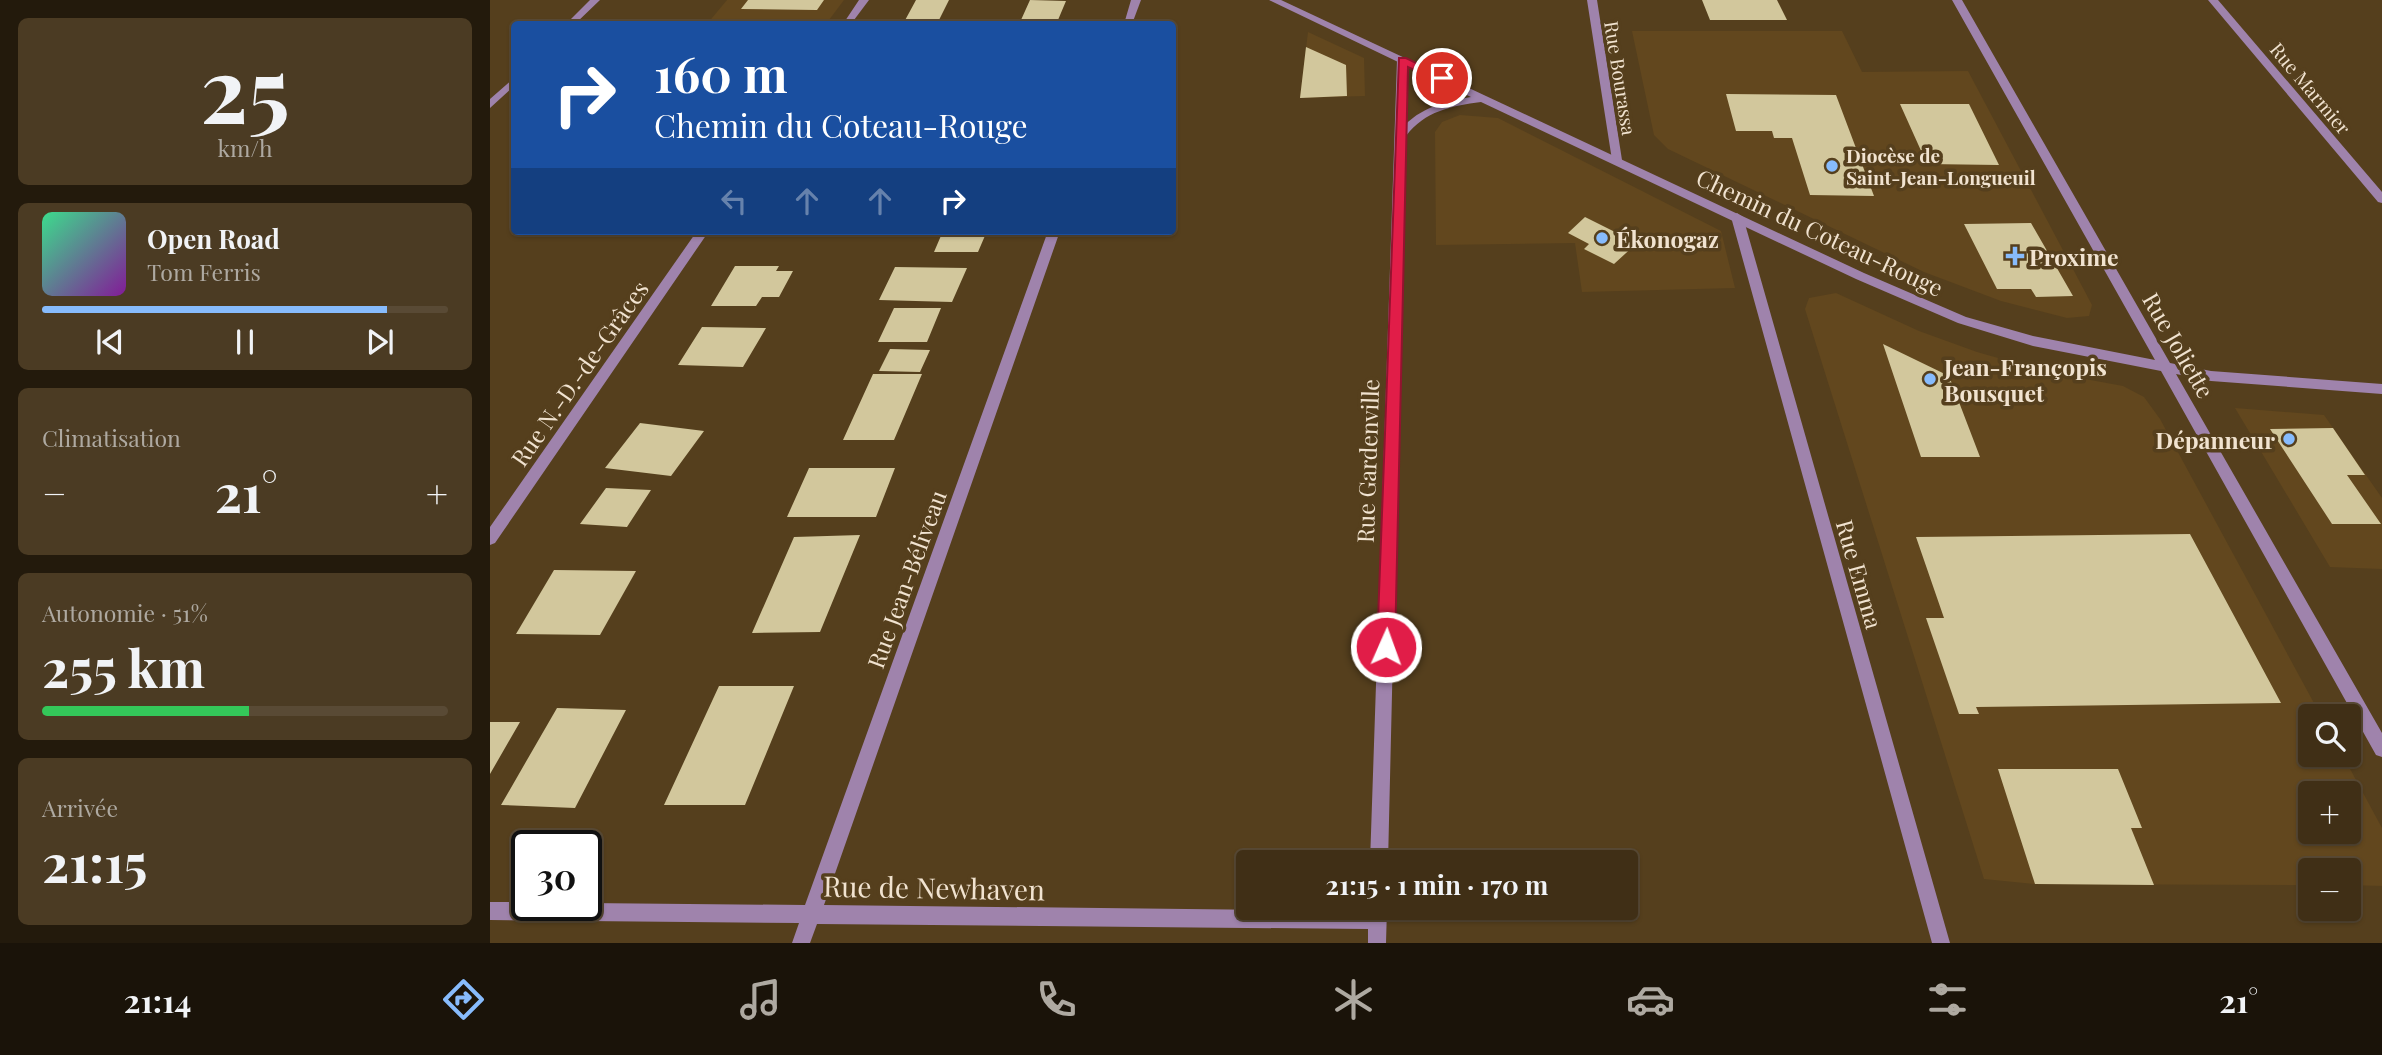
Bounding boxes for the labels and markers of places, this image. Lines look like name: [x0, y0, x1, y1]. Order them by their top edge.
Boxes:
pin: [1412, 48, 1472, 108]
place label: Diocèse de Saint-Jean-Longueuil: [1846, 142, 2036, 190]
marker: Diocèse de Saint-Jean-Longueuil: [1824, 158, 1840, 174]
place label: Ékonogaz: [1616, 223, 1719, 254]
marker: Ékonogaz: [1594, 230, 1610, 246]
place label: Proxime: [2029, 241, 2119, 272]
marker: Proxime: [2007, 248, 2023, 264]
place label: Jean-Françopis Bousquet: [1943, 351, 2107, 408]
marker: Jean-Françopis Bousquet: [1922, 371, 1938, 387]
place label: Dépanneur: [2155, 424, 2275, 455]
marker: Dépanneur: [2281, 431, 2297, 447]

